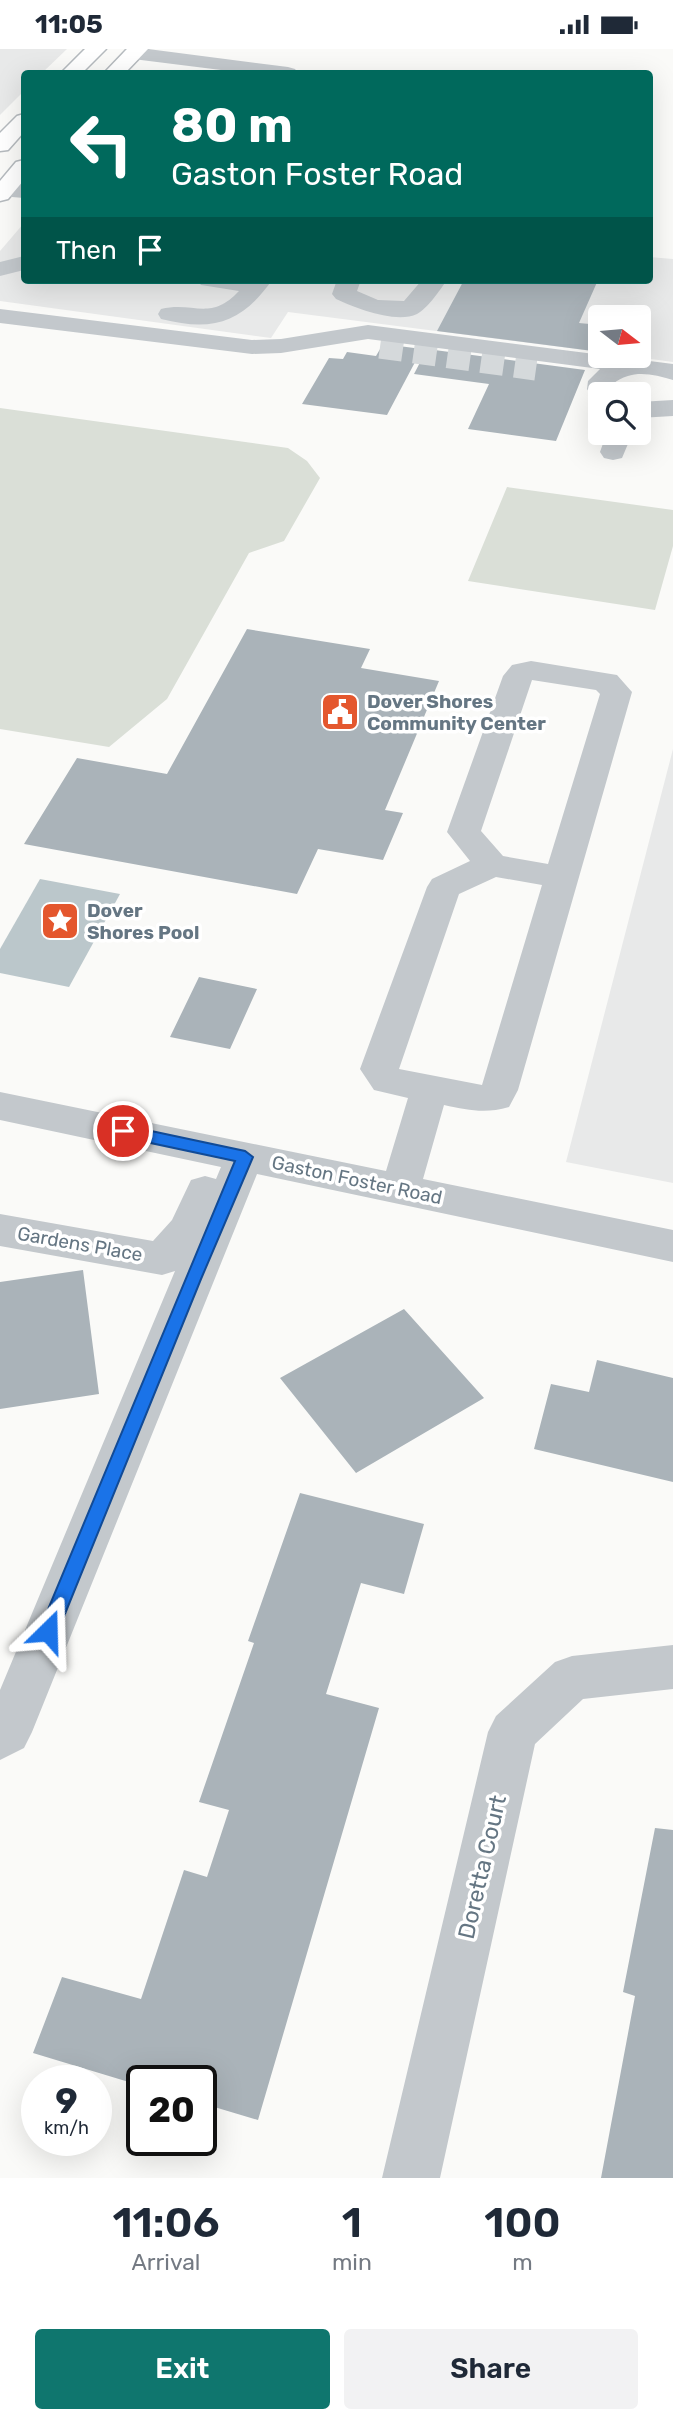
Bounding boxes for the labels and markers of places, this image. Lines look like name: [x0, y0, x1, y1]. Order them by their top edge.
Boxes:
place label: Dover Shores Community Center: [367, 690, 546, 735]
public building icon: Dover Shores Community Center: [319, 691, 361, 733]
place label: Dover Shores Pool: [87, 899, 199, 944]
place icon: Dover Shores Pool: [39, 900, 81, 942]
pin: [93, 1101, 153, 1161]

